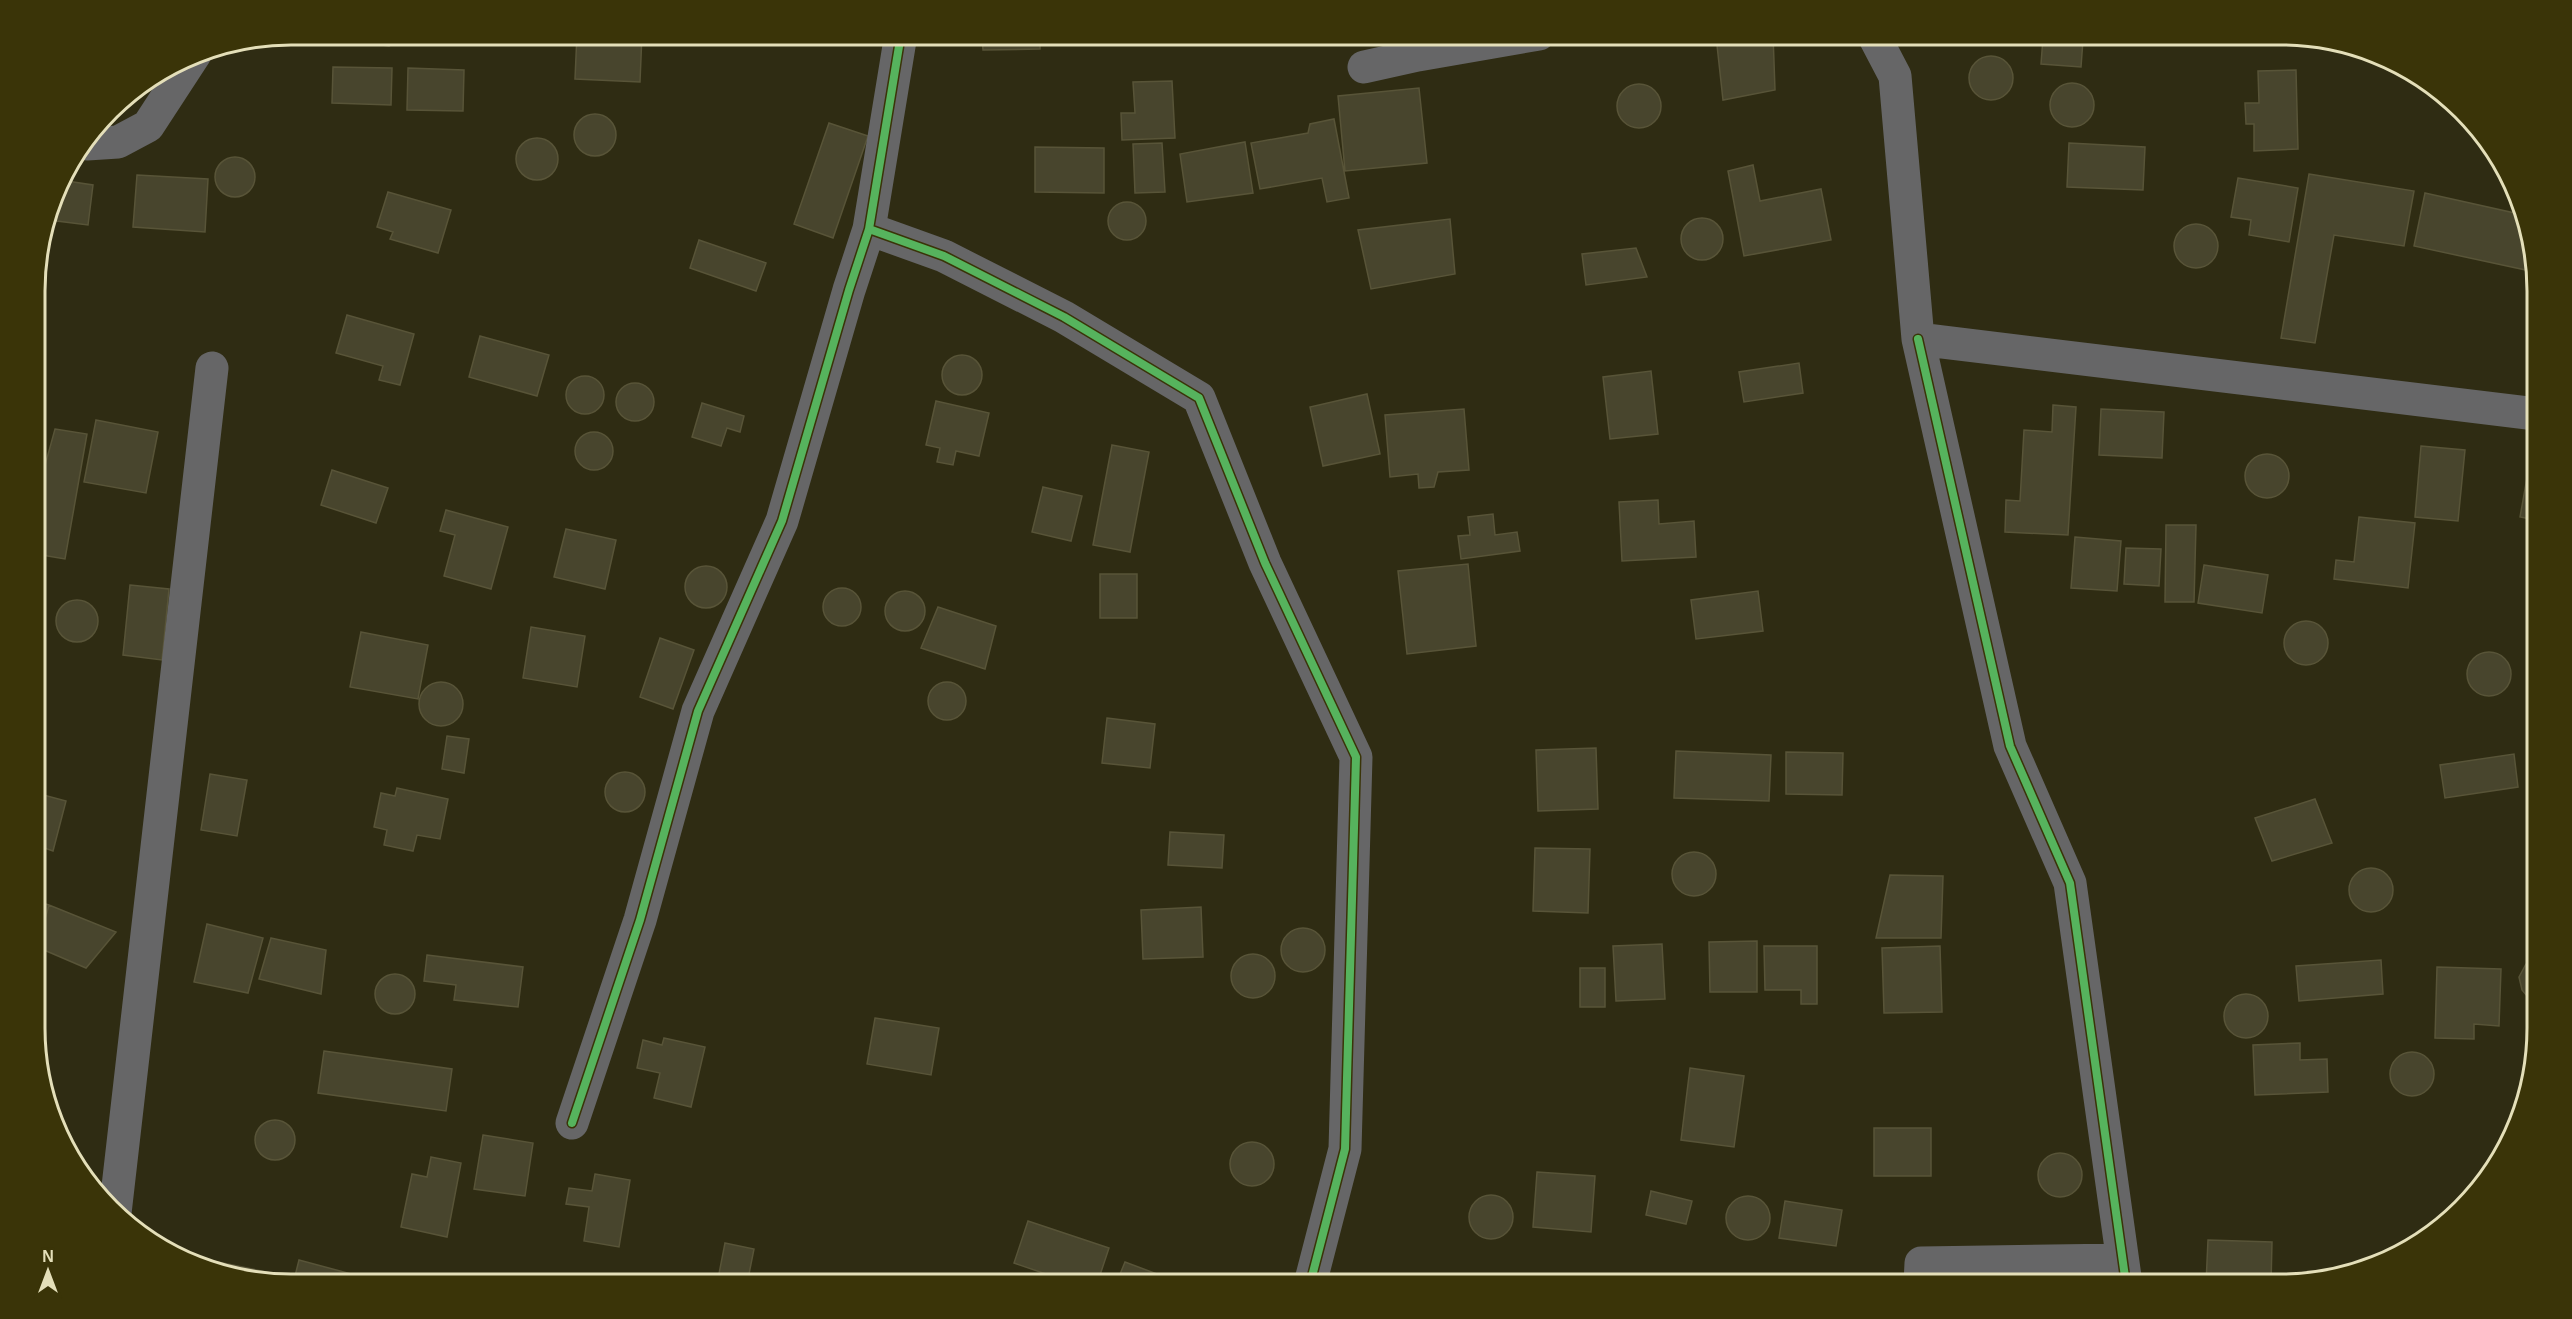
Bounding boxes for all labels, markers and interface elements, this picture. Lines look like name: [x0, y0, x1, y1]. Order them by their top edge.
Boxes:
north arrow: [18, 1241, 78, 1301]
text: N: [42, 1248, 54, 1265]

